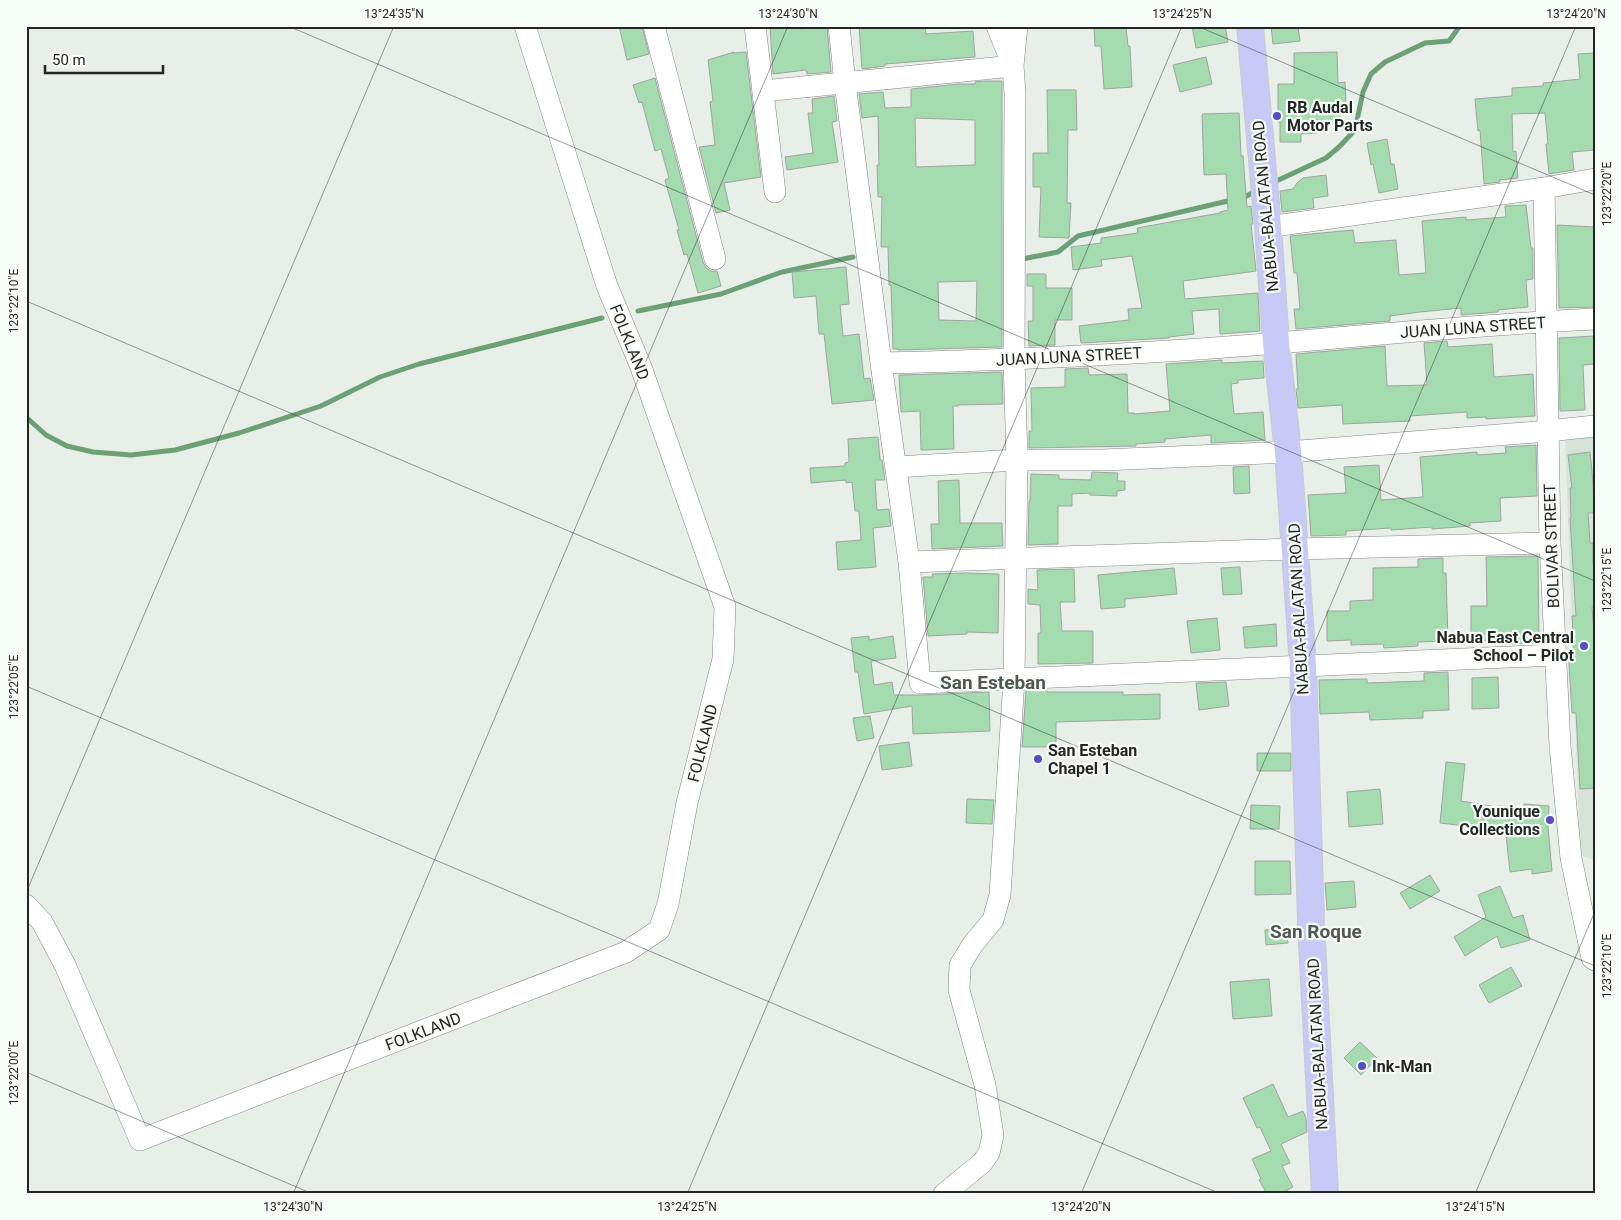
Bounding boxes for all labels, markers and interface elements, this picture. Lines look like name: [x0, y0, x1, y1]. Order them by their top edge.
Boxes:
text: 13°24'35"N: [364, 7, 424, 21]
text: 13°24'30"N: [758, 7, 818, 21]
text: 13°24'25"N: [1152, 7, 1212, 21]
text: 13°24'20"N: [1546, 7, 1606, 21]
scale bar: [45, 42, 162, 74]
text: 50 m: [52, 51, 86, 69]
place label: RB Audal Motor Parts: [1287, 98, 1373, 135]
marker: RB Audal Motor Parts: [1271, 110, 1283, 122]
street label: NABUA-BALATAN ROAD: [1249, 119, 1282, 292]
text: 123°22'20"E: [1600, 162, 1614, 226]
text: 123°22'10"E: [7, 269, 21, 333]
street label: FOLKLAND: [606, 302, 653, 383]
street label: JUAN LUNA STREET: [1399, 313, 1547, 342]
street label: JUAN LUNA STREET: [996, 343, 1143, 370]
street label: BOLIVAR STREET: [1540, 483, 1563, 609]
street label: NABUA-BALATAN ROAD: [1285, 523, 1312, 695]
text: 123°22'15"E: [1600, 548, 1614, 612]
place label: Nabua East Central School – Pilot: [1437, 628, 1575, 665]
marker: Nabua East Central School – Pilot: [1578, 640, 1590, 652]
text: 123°22'05"E: [7, 655, 21, 719]
district label: San Esteban: [940, 671, 1046, 694]
street label: FOLKLAND: [684, 702, 721, 784]
place label: San Esteban Chapel 1: [1048, 741, 1137, 778]
marker: San Esteban Chapel 1: [1032, 753, 1044, 765]
place label: Younique Collections: [1459, 802, 1540, 839]
marker: Younique Collections: [1544, 814, 1556, 826]
district label: San Roque: [1270, 920, 1362, 943]
text: 123°22'10"E: [1600, 934, 1614, 998]
street label: NABUA-BALATAN ROAD: [1304, 958, 1331, 1130]
street label: FOLKLAND: [383, 1008, 464, 1055]
text: 123°22'00"E: [7, 1041, 21, 1105]
place label: Ink-Man: [1372, 1057, 1432, 1076]
marker: Ink-Man: [1356, 1060, 1368, 1072]
text: 13°24'30"N: [263, 1200, 323, 1214]
text: 13°24'25"N: [657, 1200, 717, 1214]
text: 13°24'20"N: [1051, 1200, 1111, 1214]
text: 13°24'15"N: [1445, 1200, 1505, 1214]

